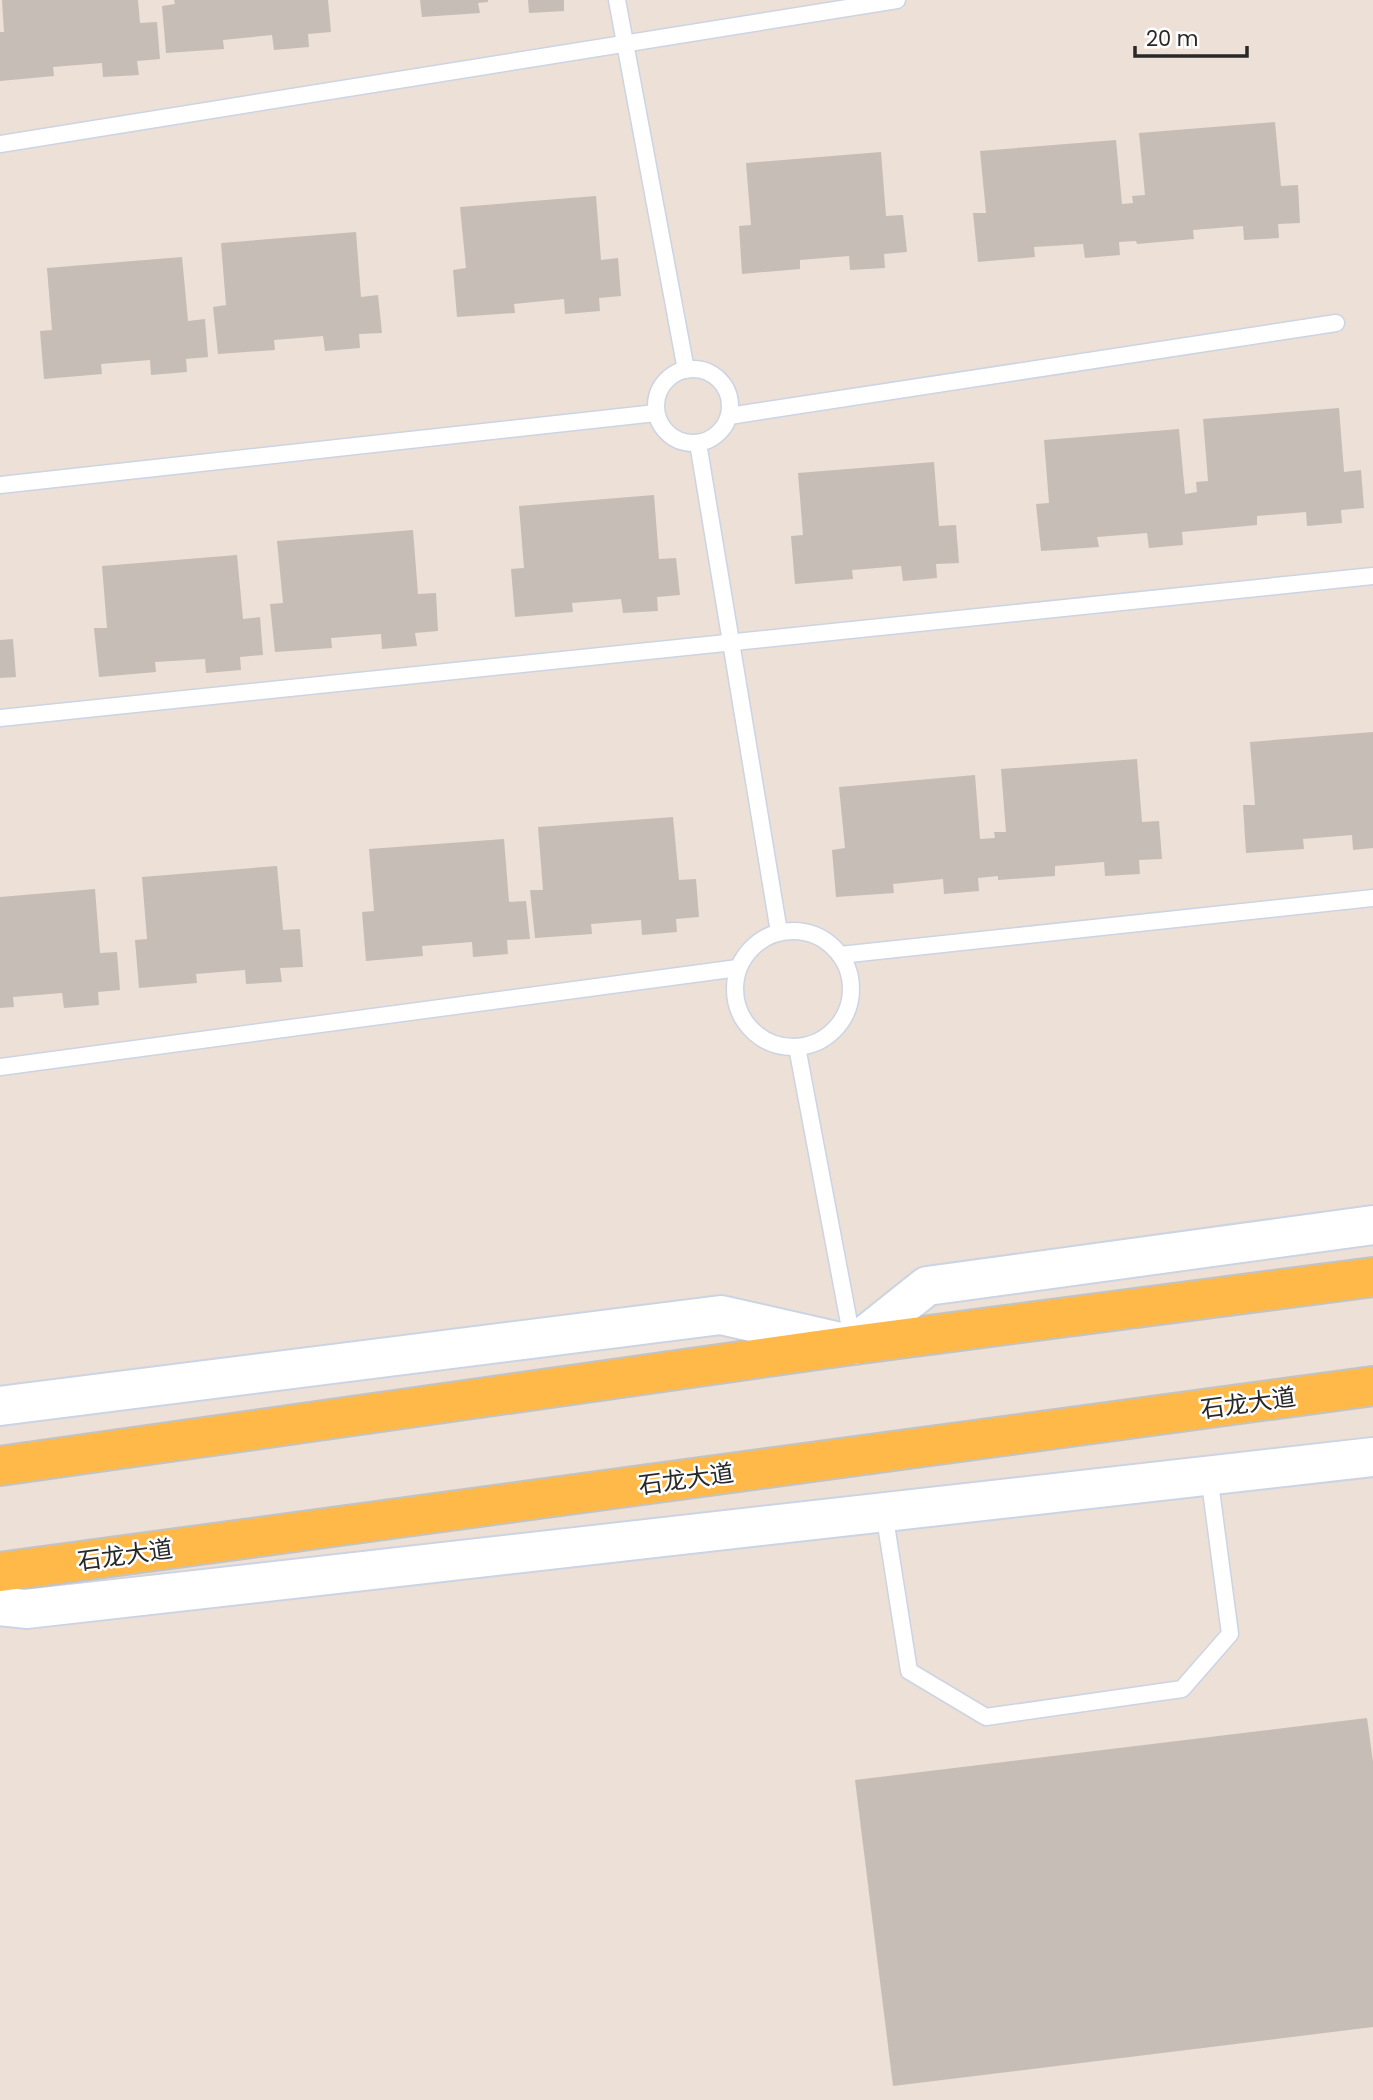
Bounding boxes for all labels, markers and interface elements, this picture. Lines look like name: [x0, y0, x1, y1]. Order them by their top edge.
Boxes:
scale bar: [1135, 14, 1247, 58]
text: 20 m: [1146, 24, 1199, 53]
street label: 石龙大道: [1198, 1380, 1298, 1426]
street label: 石龙大道: [636, 1456, 736, 1502]
street label: 石龙大道: [75, 1532, 175, 1578]

